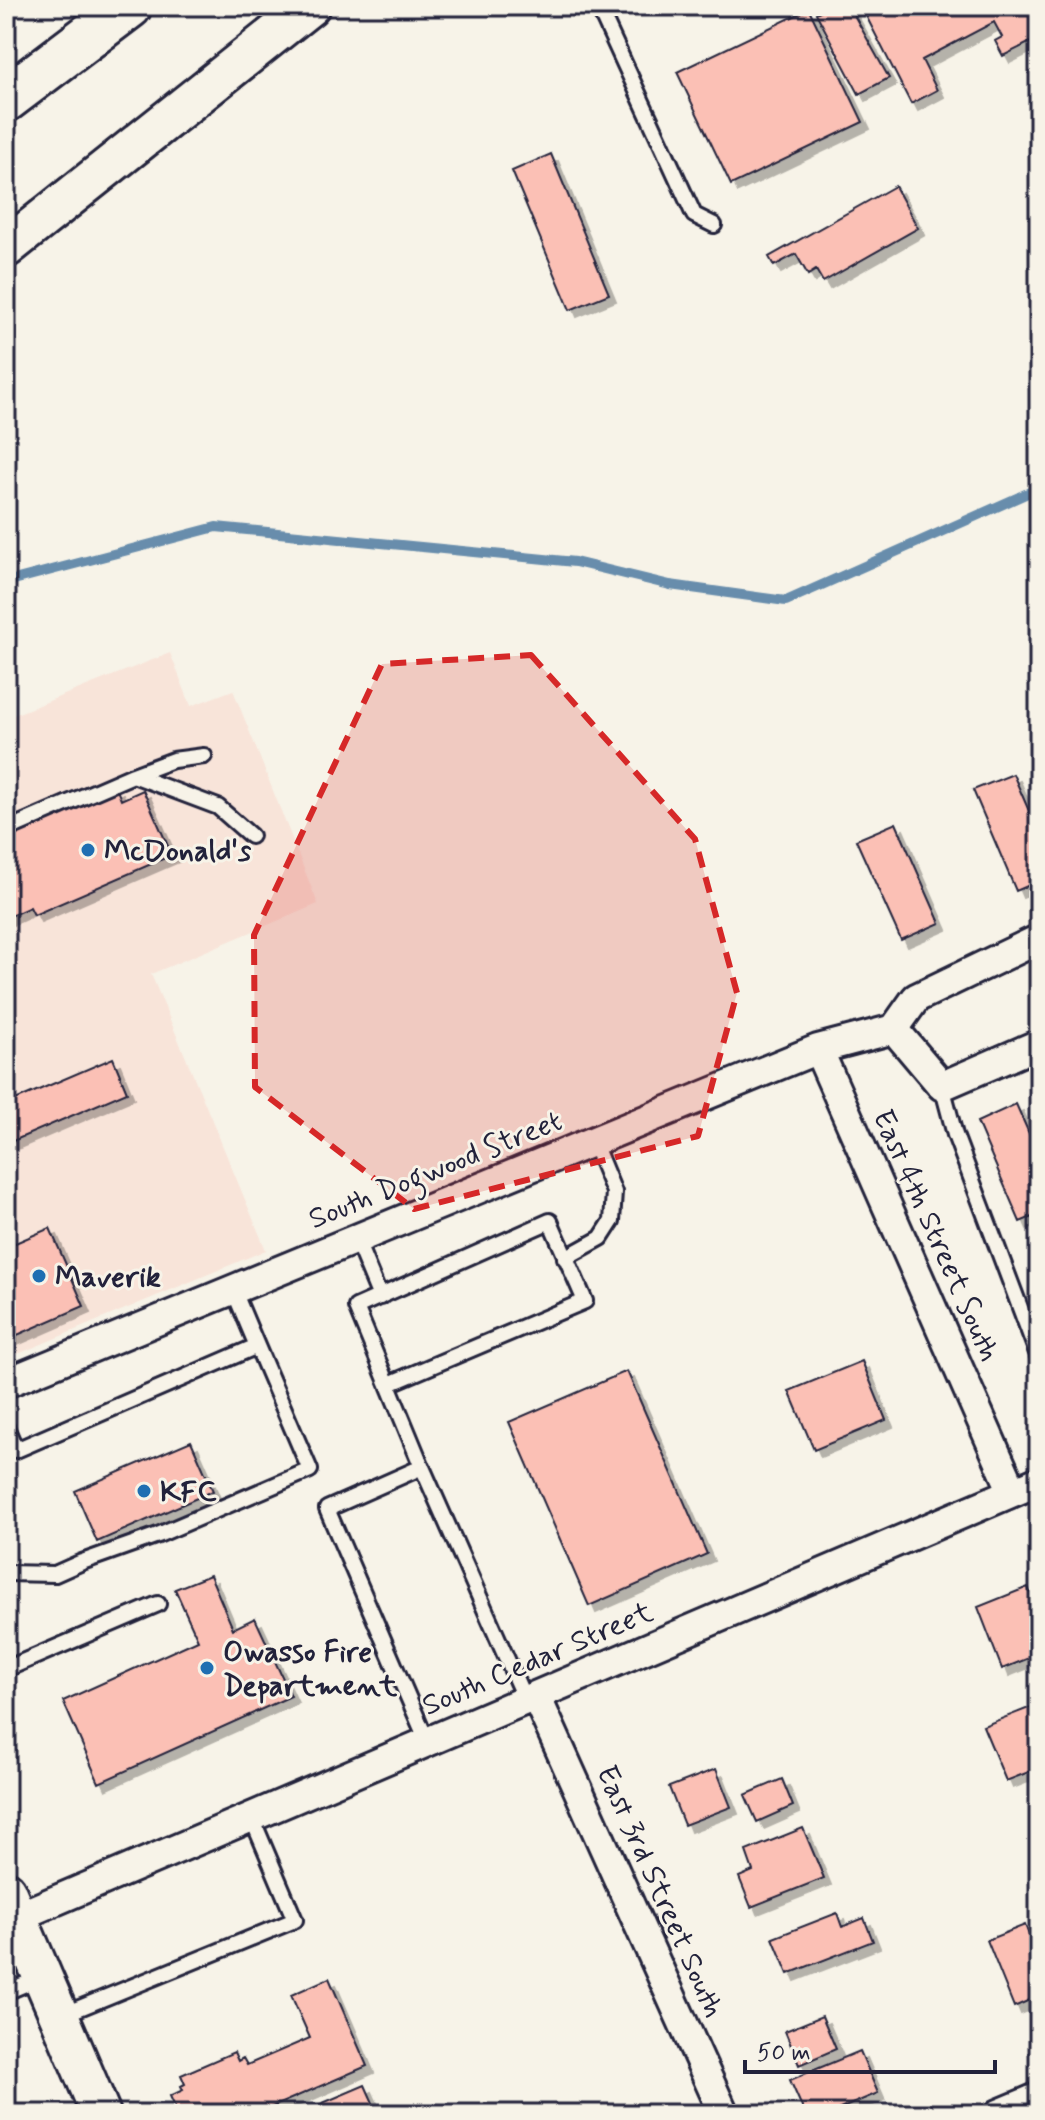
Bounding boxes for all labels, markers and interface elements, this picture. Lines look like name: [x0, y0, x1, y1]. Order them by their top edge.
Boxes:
place label: McDonald's: [104, 832, 252, 871]
marker: McDonald's: [79, 841, 97, 859]
street label: South Dogwood Street: [303, 1102, 569, 1242]
street label: East 4th Street South: [863, 1104, 1009, 1368]
place label: Maverik: [55, 1258, 161, 1297]
marker: Maverik: [30, 1267, 48, 1285]
place label: KFC: [160, 1473, 217, 1512]
marker: KFC: [135, 1482, 153, 1500]
street label: South Cedar Street: [416, 1593, 659, 1726]
place label: Owasso Fire Department: [223, 1633, 398, 1706]
marker: Owasso Fire Department: [198, 1659, 216, 1677]
street label: East 3rd Street South: [586, 1759, 733, 2024]
scale bar: [745, 2024, 995, 2074]
text: 50 m: [757, 2038, 811, 2069]

